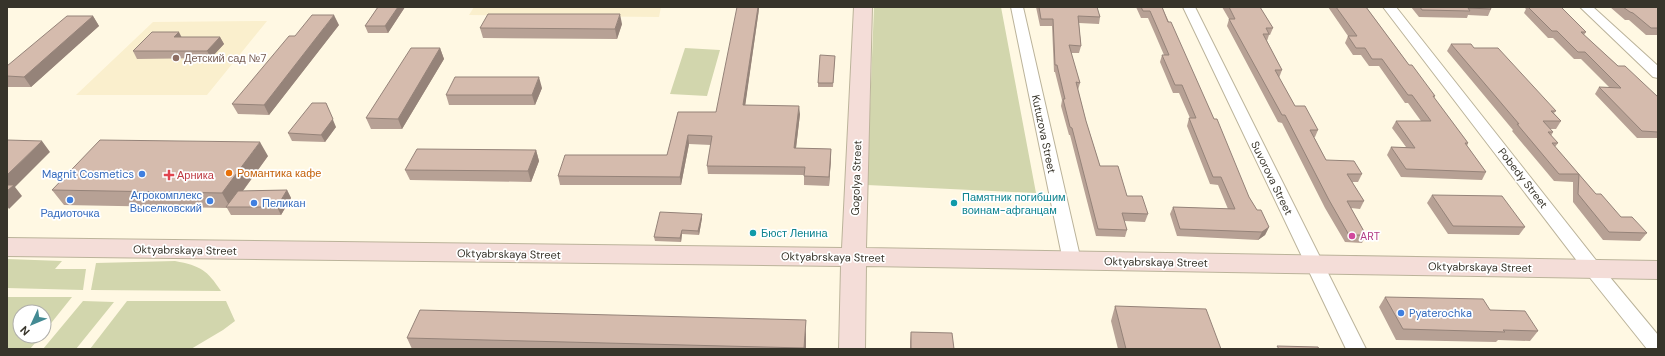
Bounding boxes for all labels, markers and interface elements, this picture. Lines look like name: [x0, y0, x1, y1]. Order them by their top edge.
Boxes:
place label: Детский сад №7: [184, 51, 266, 65]
marker: Детский сад №7: [171, 53, 181, 63]
street label: Kutuzova Street: [1029, 93, 1059, 175]
street label: Suvorova Street: [1248, 139, 1296, 217]
street label: Gogolya Street: [848, 140, 864, 216]
street label: Pobedy Street: [1495, 145, 1551, 211]
place label: Романтика кафе: [237, 166, 321, 180]
place label: Magnit Cosmetics: [42, 167, 134, 181]
place label: Арника: [177, 168, 215, 182]
marker: Романтика кафе: [224, 168, 234, 178]
marker: Magnit Cosmetics: [137, 169, 147, 179]
marker: Арника: [164, 170, 174, 180]
place label: Агрокомплекс Выселковский: [130, 188, 202, 215]
place label: Памятник погибшим воинам-афганцам: [962, 190, 1066, 217]
marker: Радиоточка: [65, 195, 75, 205]
marker: Агрокомплекс Выселковский: [205, 196, 215, 206]
place label: Пеликан: [262, 196, 305, 210]
marker: Пеликан: [249, 198, 259, 208]
marker: Памятник погибшим воинам-афганцам: [949, 198, 959, 208]
place label: Радиоточка: [40, 206, 100, 220]
place label: Бюст Ленина: [761, 226, 829, 240]
marker: Бюст Ленина: [748, 228, 758, 238]
place label: ART: [1360, 229, 1380, 243]
marker: ART: [1347, 231, 1357, 241]
street label: Oktyabrskaya Street: [133, 242, 237, 258]
street label: Oktyabrskaya Street: [457, 246, 561, 262]
street label: Oktyabrskaya Street: [781, 249, 885, 265]
street label: Oktyabrskaya Street: [1104, 254, 1208, 270]
street label: Oktyabrskaya Street: [1428, 259, 1532, 275]
north arrow: [12, 304, 52, 344]
place label: Pyaterochka: [1409, 306, 1472, 320]
marker: Pyaterochka: [1396, 308, 1406, 318]
text: N: [17, 323, 33, 339]

